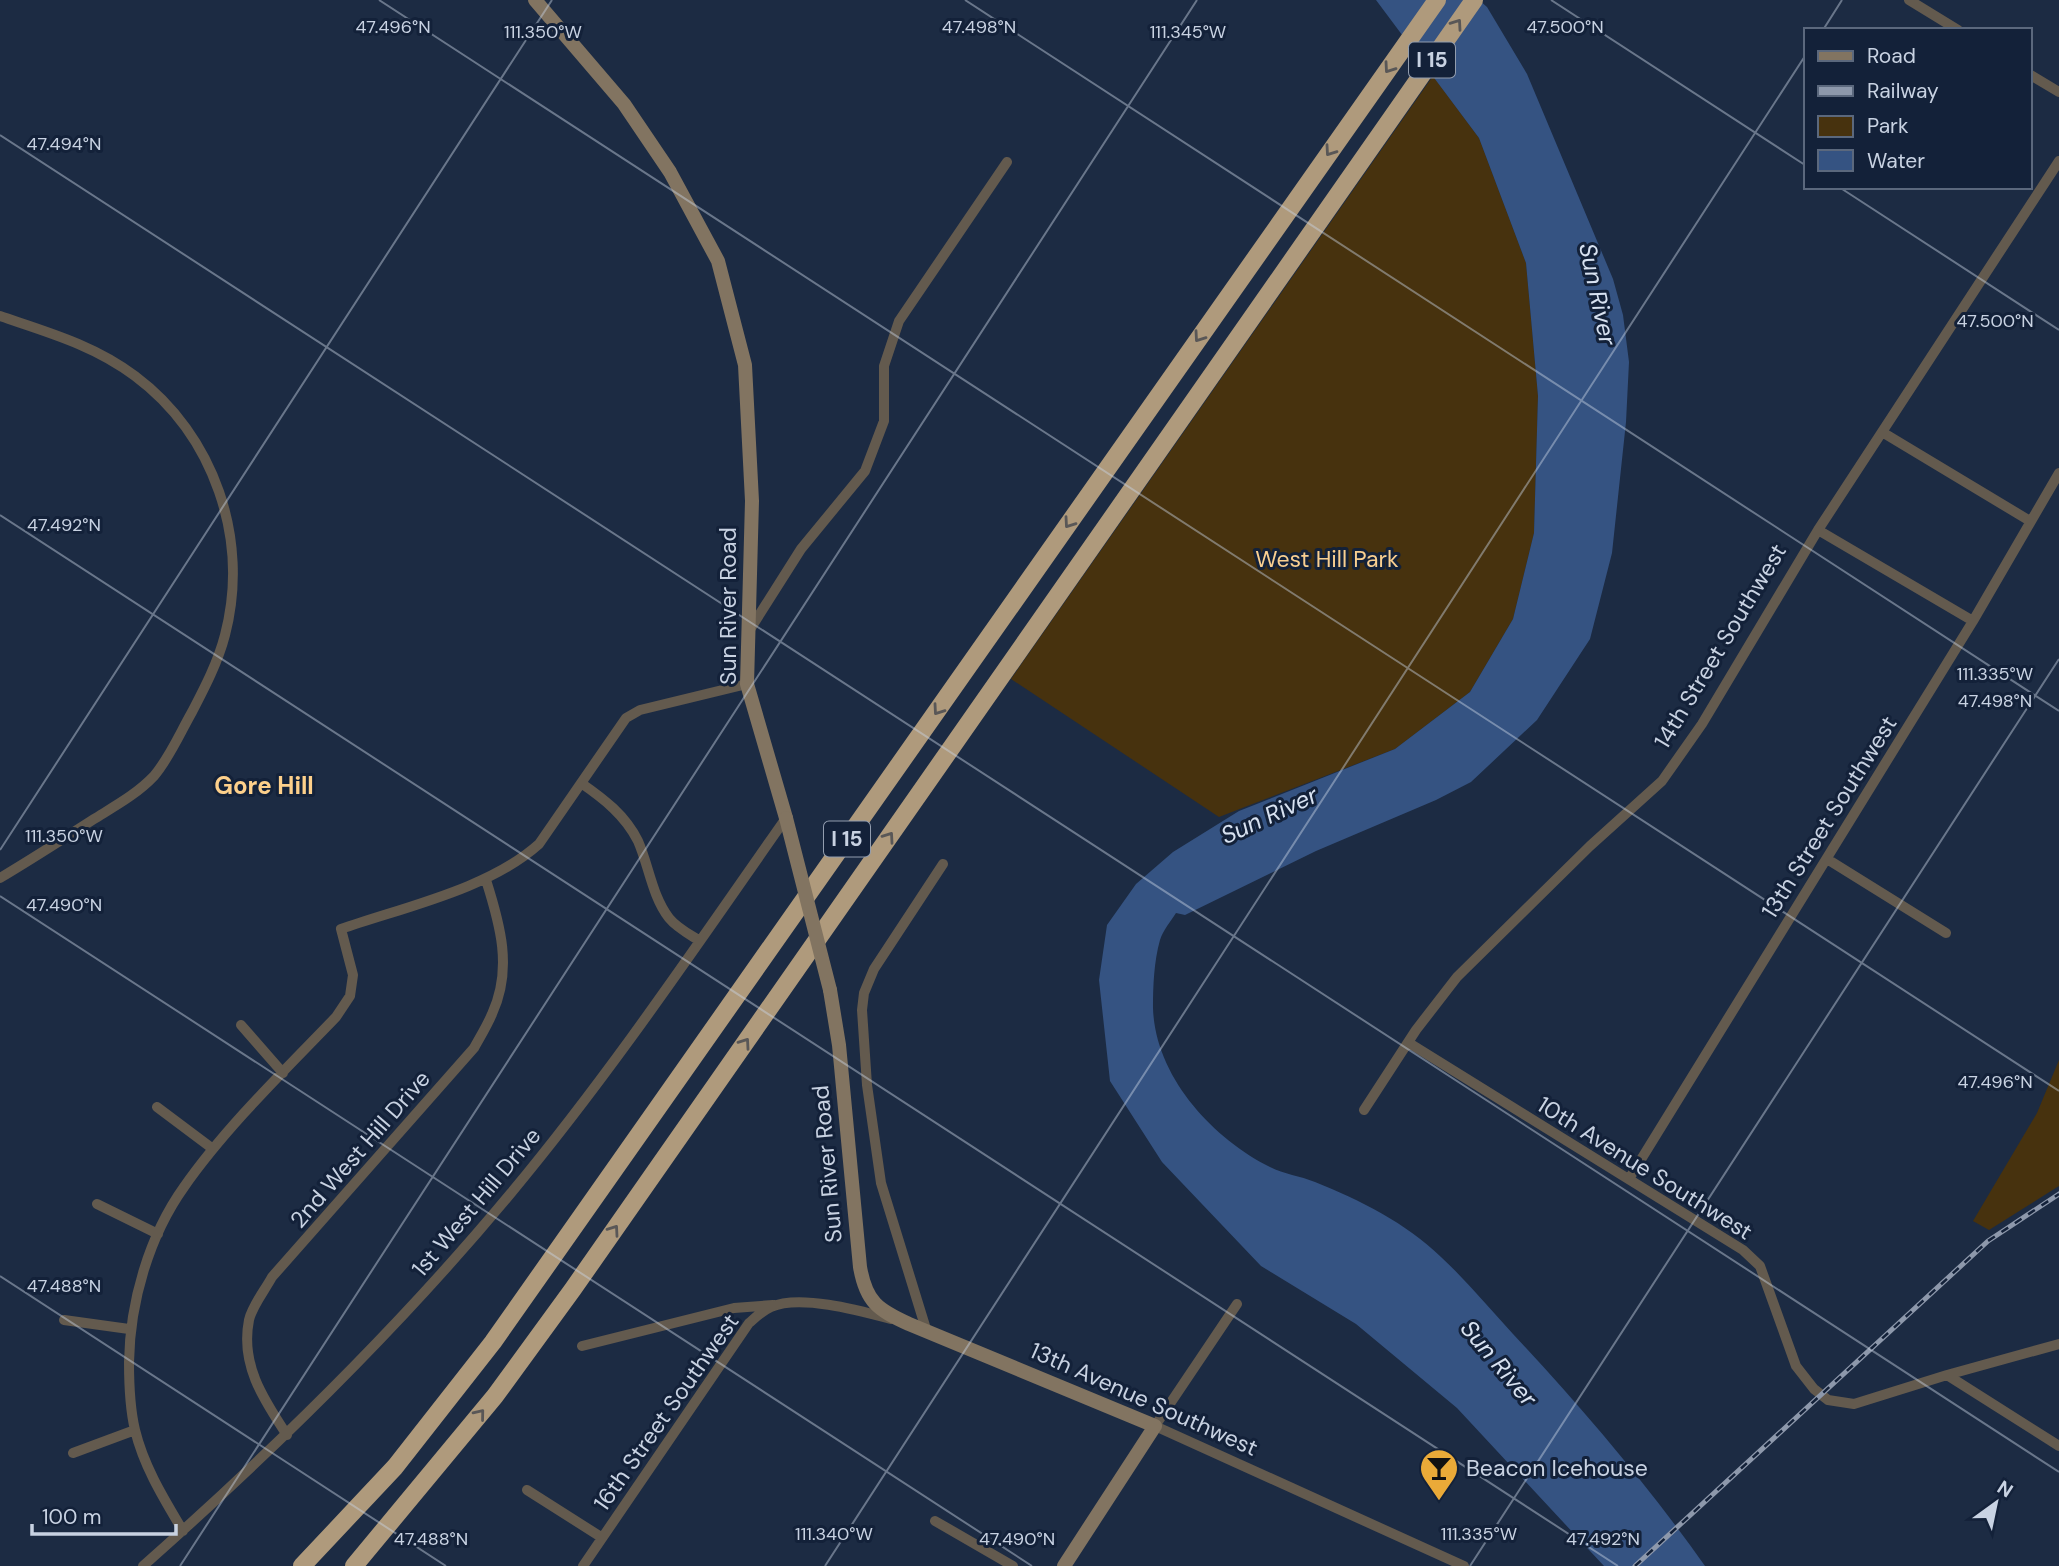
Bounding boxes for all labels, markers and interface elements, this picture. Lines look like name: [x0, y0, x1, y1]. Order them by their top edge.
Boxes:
text: 47.496°N: [355, 15, 431, 39]
text: 47.498°N: [942, 15, 1016, 39]
text: 47.500°N: [1526, 15, 1604, 39]
one-way arrow: [1449, 19, 1461, 32]
text: 111.350°W: [504, 20, 582, 44]
text: 111.345°W: [1150, 20, 1226, 44]
legend: [1804, 28, 2031, 189]
road number: I 15: [1409, 42, 1455, 78]
text: Road: [1867, 42, 1916, 70]
one-way arrow: [1385, 60, 1397, 73]
text: Railway: [1867, 77, 1939, 105]
text: Park: [1867, 112, 1909, 140]
text: 47.494°N: [27, 132, 101, 156]
one-way arrow: [1326, 143, 1338, 156]
text: Water: [1867, 147, 1925, 175]
water label: Sun River: [1572, 240, 1624, 349]
text: 47.500°N: [1956, 309, 2034, 333]
one-way arrow: [1195, 329, 1207, 342]
text: 47.492°N: [27, 513, 101, 537]
one-way arrow: [1064, 516, 1077, 529]
street label: Sun River Road: [713, 527, 743, 685]
street label: 14th Street Southwest: [1647, 538, 1793, 754]
park label: West Hill Park: [1255, 544, 1399, 574]
text: 111.335°W: [1957, 662, 2033, 686]
text: 47.498°N: [1958, 689, 2032, 713]
one-way arrow: [934, 702, 946, 715]
street label: 13th Street Southwest: [1755, 710, 1903, 924]
district label: Gore Hill: [214, 770, 314, 801]
water label: Sun River: [1216, 779, 1323, 851]
road number: I 15: [824, 822, 870, 856]
text: 111.350°W: [25, 824, 103, 848]
one-way arrow: [881, 832, 893, 845]
text: 47.490°N: [26, 893, 102, 917]
one-way arrow: [737, 1038, 749, 1051]
street label: 2nd West Hill Drive: [283, 1064, 437, 1234]
text: 47.496°N: [1957, 1070, 2033, 1094]
street label: Sun River Road: [805, 1084, 849, 1244]
street label: 10th Avenue Southwest: [1532, 1090, 1758, 1246]
street label: 1st West Hill Drive: [405, 1121, 547, 1283]
one-way arrow: [606, 1225, 618, 1238]
text: 47.488°N: [27, 1274, 101, 1298]
street label: 16th Street Southwest: [587, 1308, 745, 1516]
water label: Sun River: [1454, 1313, 1545, 1413]
street label: 13th Avenue Southwest: [1026, 1335, 1262, 1463]
one-way arrow: [472, 1409, 485, 1421]
bar icon: Beacon Icehouse: [1418, 1447, 1460, 1502]
place label: Beacon Icehouse: [1466, 1453, 1648, 1483]
north arrow: [1961, 1468, 2031, 1538]
text: N: [1992, 1475, 2018, 1503]
scale bar: [32, 1492, 175, 1536]
text: 100 m: [42, 1503, 102, 1531]
text: 111.340°W: [795, 1522, 873, 1546]
text: 111.335°W: [1441, 1522, 1517, 1546]
text: 47.488°N: [394, 1527, 468, 1551]
text: 47.490°N: [979, 1527, 1055, 1551]
text: 47.492°N: [1566, 1527, 1640, 1551]

